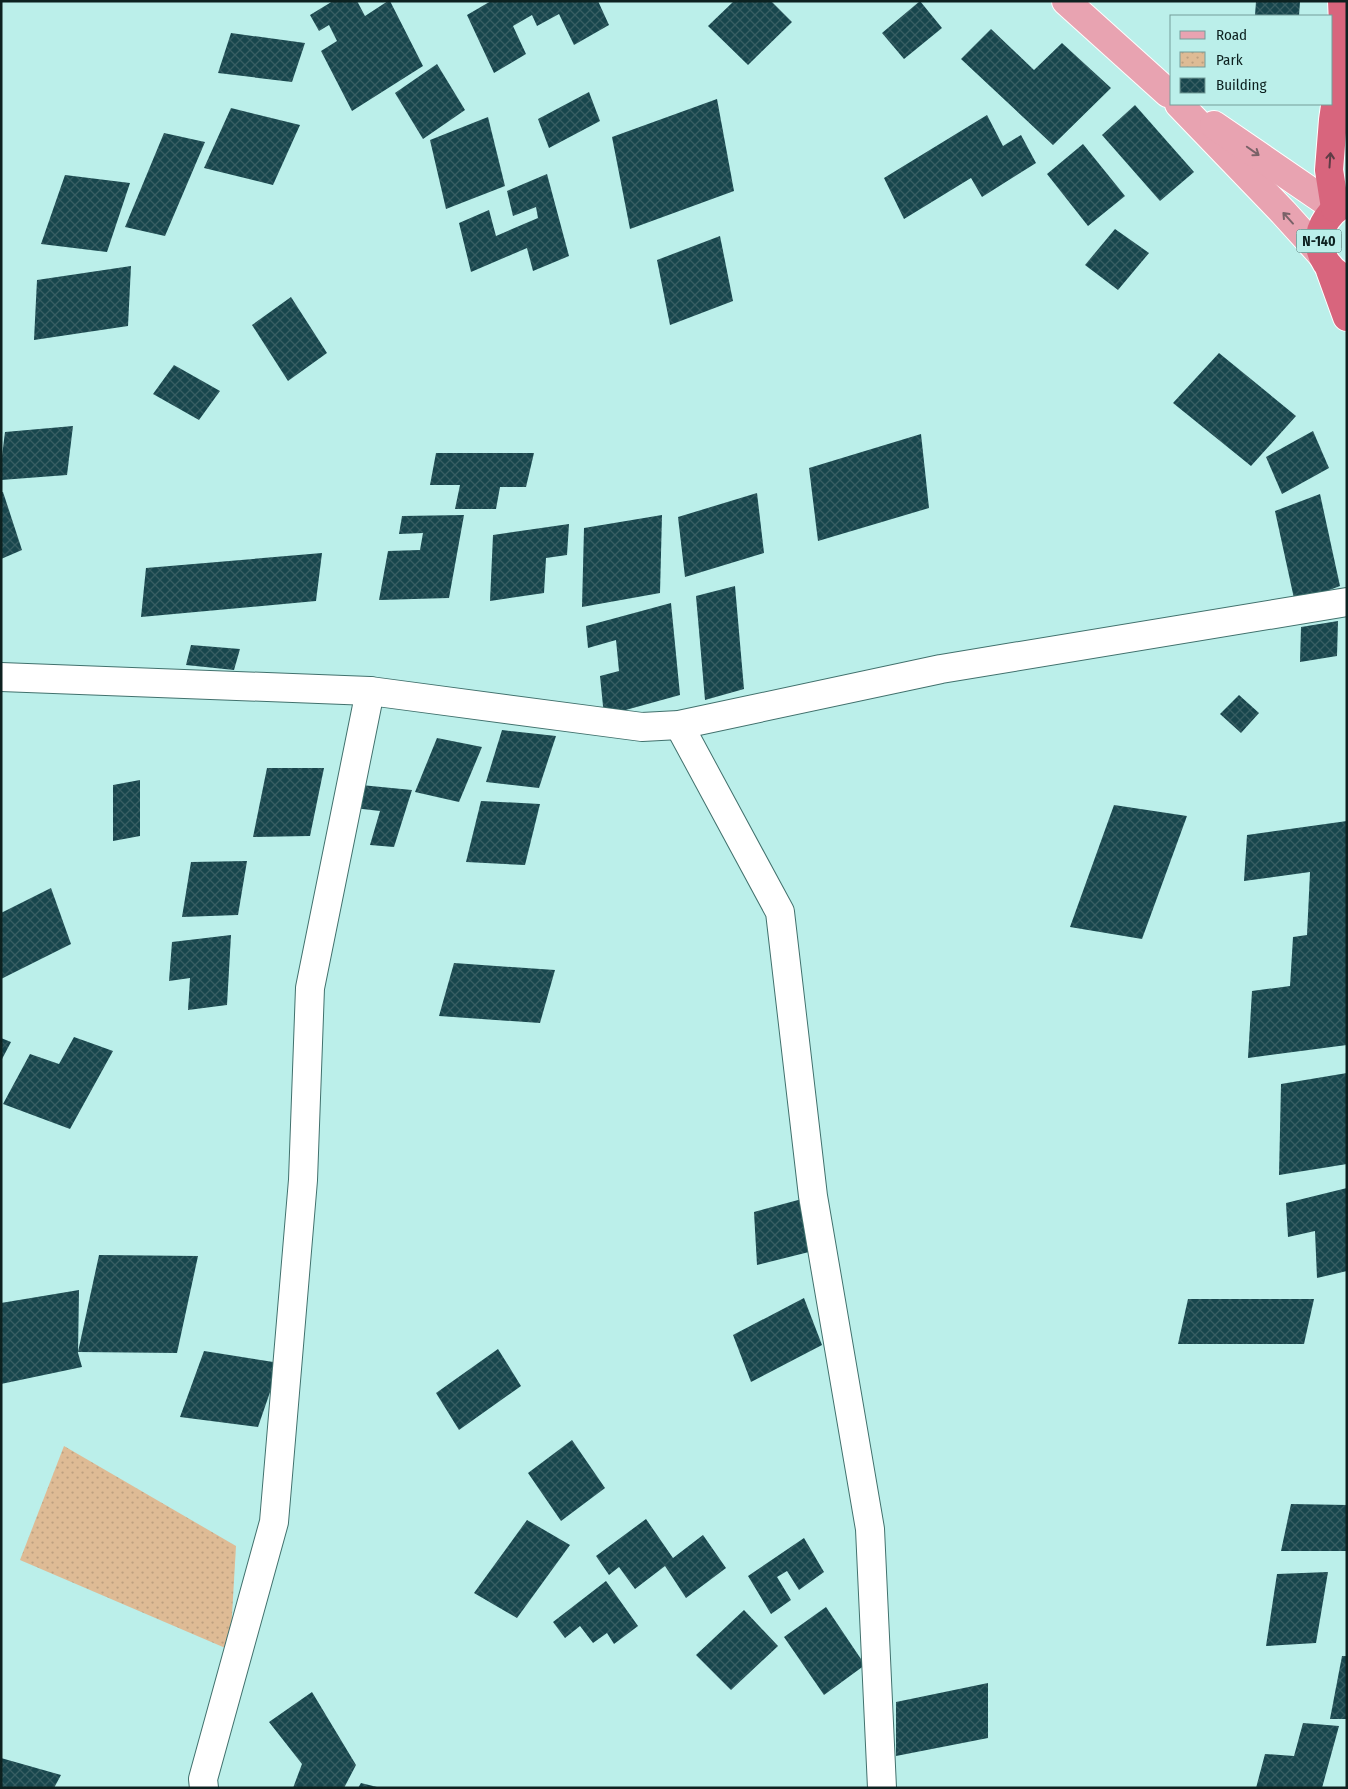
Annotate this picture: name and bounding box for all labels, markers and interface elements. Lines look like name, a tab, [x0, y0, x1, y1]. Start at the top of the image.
legend	[1170, 15, 1333, 105]
text: Road	[1216, 26, 1247, 44]
text: Park	[1216, 51, 1243, 69]
text: Building	[1216, 76, 1267, 94]
one-way arrow	[1246, 146, 1260, 156]
one-way arrow	[1325, 152, 1334, 168]
one-way arrow	[1283, 212, 1294, 225]
road number: N-140	[1296, 230, 1342, 252]

